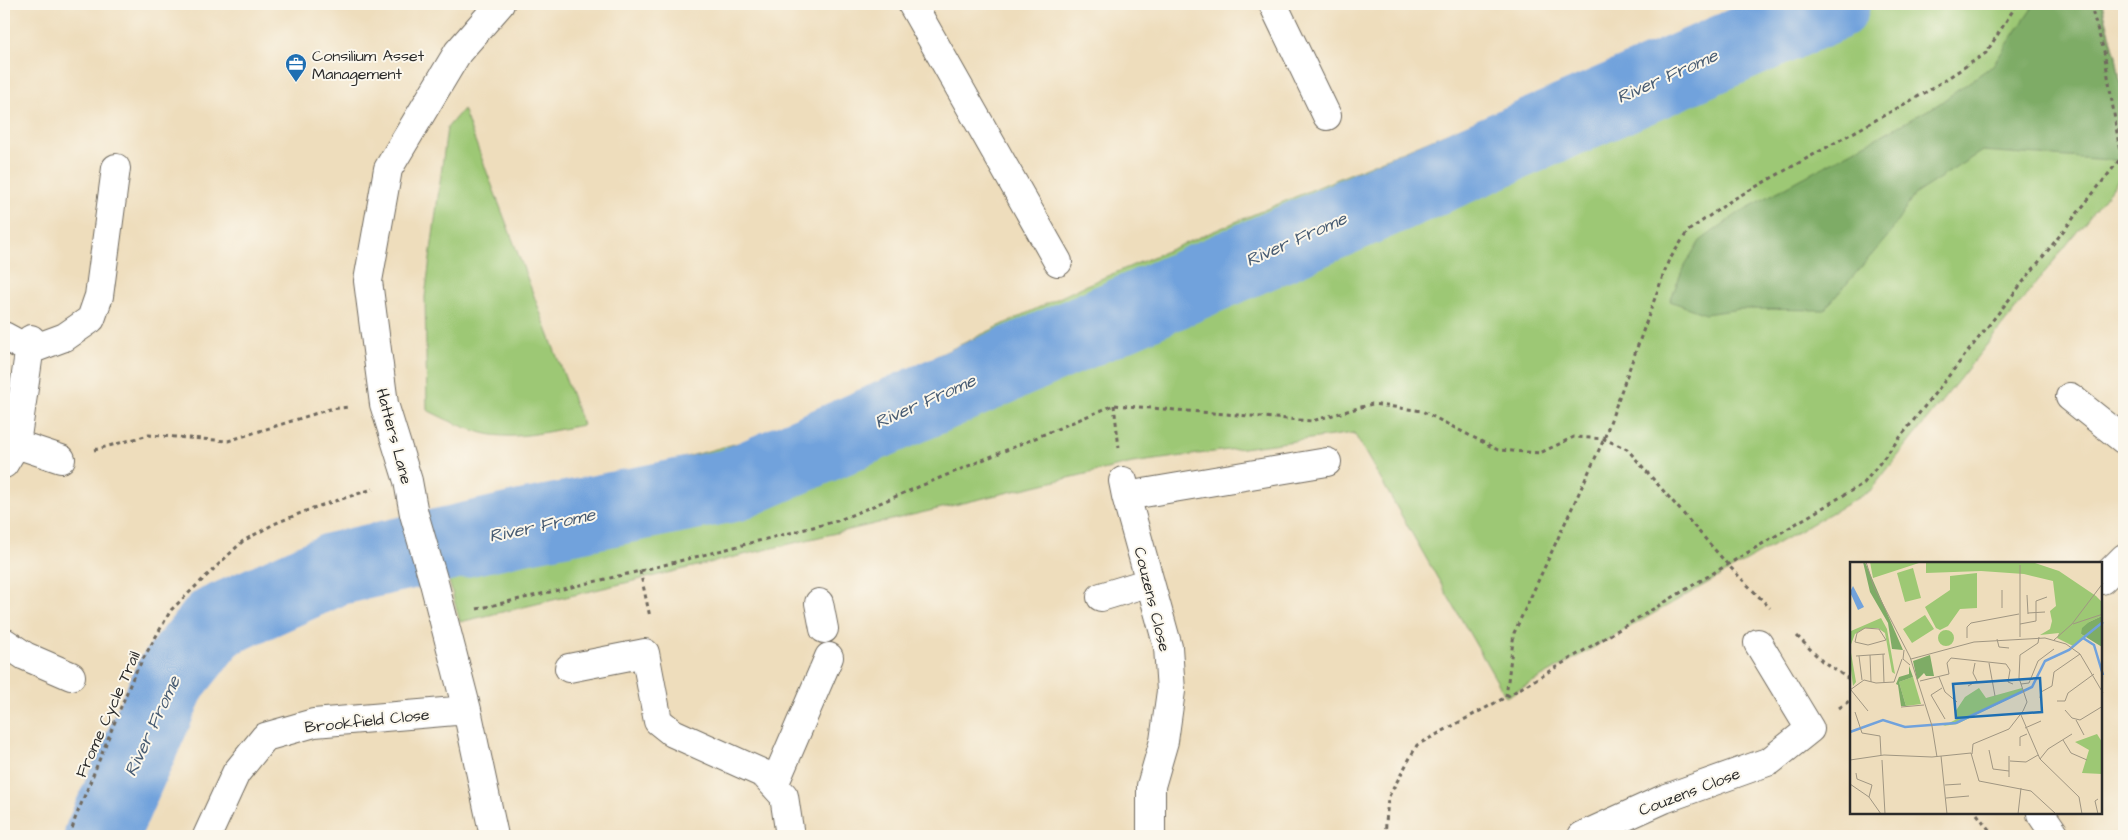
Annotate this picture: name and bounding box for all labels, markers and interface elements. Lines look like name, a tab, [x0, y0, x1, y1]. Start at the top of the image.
water label: River Frome	[1613, 43, 1723, 110]
place label: Consilium Asset Management	[312, 45, 425, 86]
office icon: Consilium Asset Management	[284, 52, 308, 83]
water label: River Frome	[1242, 206, 1352, 273]
water label: River Frome	[871, 368, 981, 435]
street label: Hatters Lane	[371, 386, 418, 487]
water label: River Frome	[487, 502, 599, 549]
street label: Couzens Close	[1128, 545, 1176, 654]
inset map	[1850, 562, 2103, 815]
street label: Frome Cycle Trail	[70, 648, 147, 781]
water label: River Frome	[118, 671, 187, 780]
street label: Brookfield Close	[304, 703, 431, 738]
street label: Couzens Close	[1635, 762, 1744, 821]

